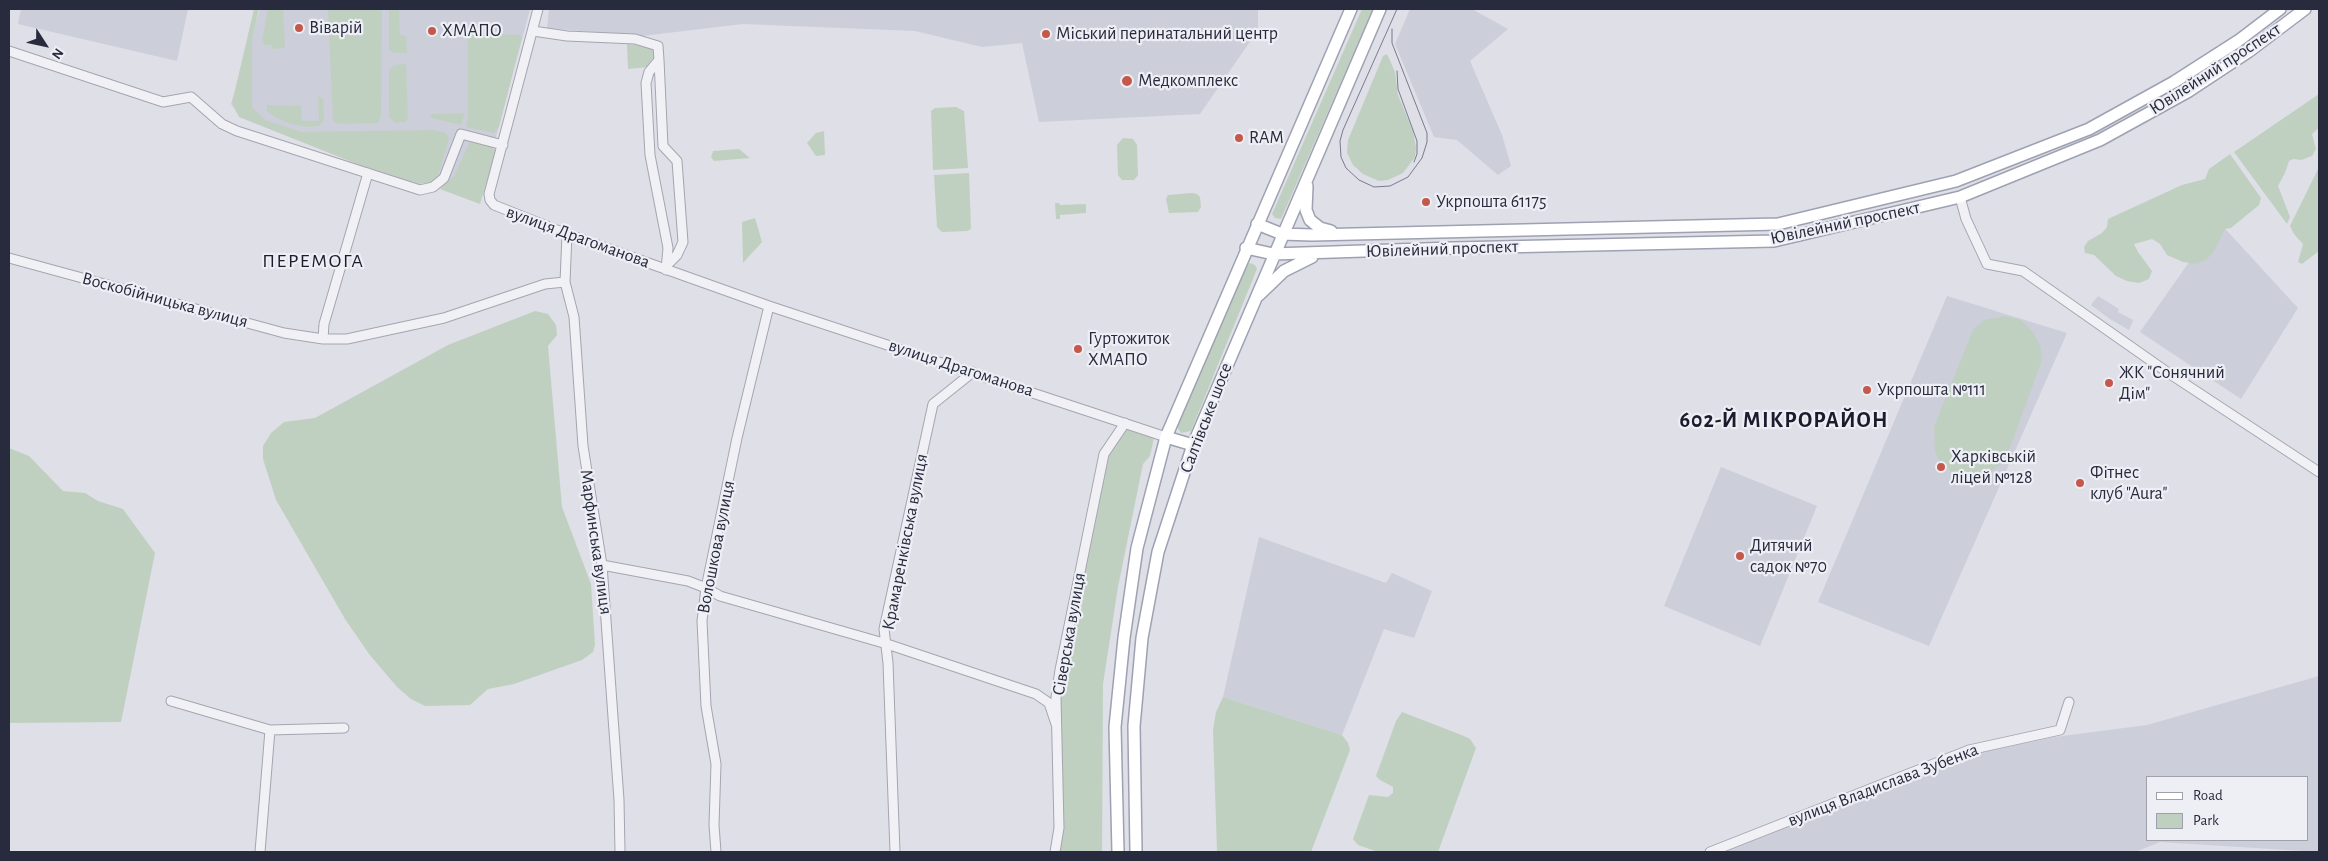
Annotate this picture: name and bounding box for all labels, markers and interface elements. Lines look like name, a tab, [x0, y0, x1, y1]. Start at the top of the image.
place label: Віварій	[309, 17, 362, 39]
street label: Ювілейний проспект	[2145, 18, 2285, 120]
north arrow	[20, 20, 70, 70]
place label: ХМАПО	[442, 20, 502, 42]
marker: Віварій	[293, 22, 305, 34]
place label: Міський перинатальний центр	[1056, 23, 1278, 45]
marker: ХМАПО	[426, 25, 438, 37]
marker: Міський перинатальний центр	[1040, 28, 1052, 40]
text: N	[49, 46, 66, 62]
place label: Медкомплекс	[1138, 70, 1238, 92]
marker: Медкомплекс	[1120, 74, 1134, 88]
place label: RAM	[1249, 127, 1284, 149]
marker: RAM	[1233, 132, 1245, 144]
place label: Укрпошта 61175	[1436, 191, 1547, 213]
marker: Укрпошта 61175	[1420, 196, 1432, 208]
street label: Ювілейний проспект	[1768, 197, 1922, 249]
street label: вулиця Драгоманова	[503, 201, 653, 273]
street label: Ювілейний проспект	[1365, 236, 1519, 262]
district label: ПЕРЕМОГА	[261, 249, 365, 273]
street label: Воскобійницька вулиця	[80, 267, 250, 333]
place label: Гуртожиток ХМАПО	[1088, 328, 1170, 370]
street label: вулиця Драгоманова	[886, 334, 1036, 402]
marker: Гуртожиток ХМАПО	[1072, 343, 1084, 355]
street label: Салтівське шосе	[1175, 360, 1237, 476]
place label: ЖК "Сонячний Дім"	[2119, 362, 2225, 404]
marker: ЖК "Сонячний Дім"	[2103, 377, 2115, 389]
place label: Укрпошта №111	[1877, 379, 1986, 401]
marker: Укрпошта №111	[1861, 384, 1873, 396]
district label: 602-Й МІКРОРАЙОН	[1677, 407, 1891, 433]
place label: Харківській ліцей №128	[1951, 446, 2036, 488]
street label: Крамаренківська вулиця	[877, 452, 933, 632]
marker: Харківській ліцей №128	[1935, 461, 1947, 473]
place label: Фітнес клуб "Aura"	[2090, 462, 2168, 504]
street label: Марфинська вулиця	[575, 468, 617, 616]
marker: Фітнес клуб "Aura"	[2074, 477, 2086, 489]
street label: Волошкова вулиця	[692, 479, 740, 615]
place label: Дитячий садок №70	[1750, 535, 1827, 578]
marker: Дитячий садок №70	[1734, 550, 1746, 562]
street label: Сіверська вулиця	[1048, 571, 1090, 697]
street label: вулиця Владислава Зубенка	[1785, 739, 1981, 831]
legend	[2146, 776, 2308, 841]
text: Road	[2193, 788, 2223, 803]
text: Park	[2193, 813, 2219, 828]

